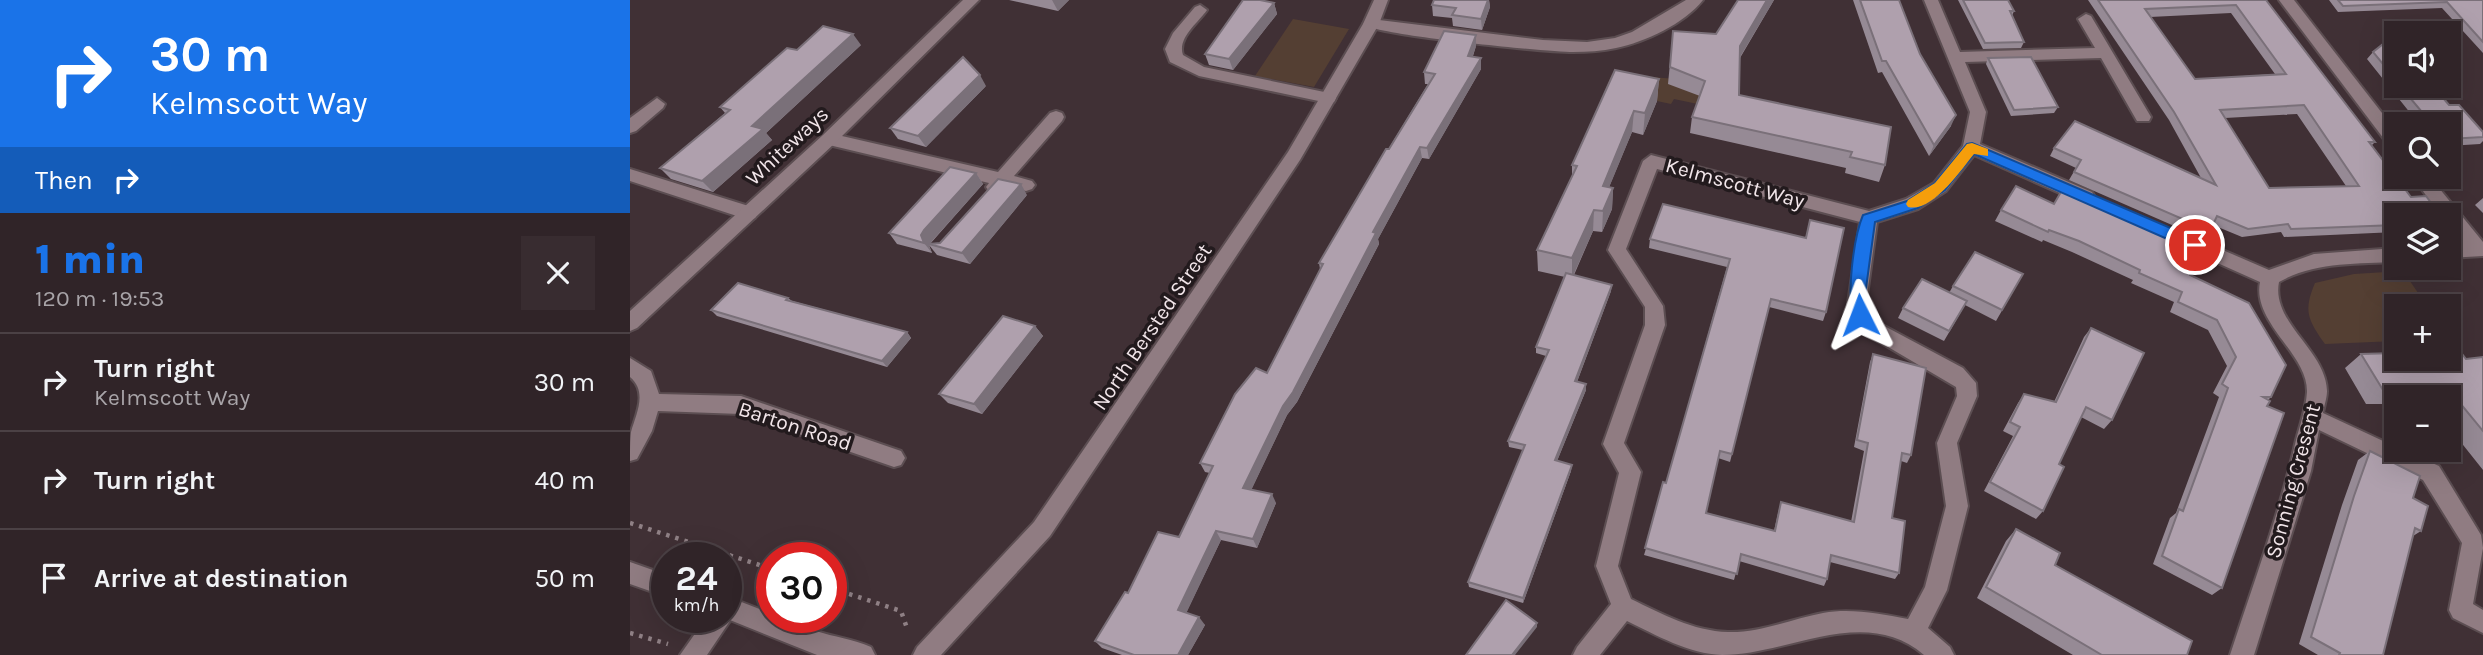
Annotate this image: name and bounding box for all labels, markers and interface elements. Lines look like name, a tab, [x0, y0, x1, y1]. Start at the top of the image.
map controls	[2384, 21, 2461, 462]
button: sound	[2384, 21, 2461, 98]
text: 30 m	[150, 26, 270, 83]
icon: right	[35, 28, 126, 119]
text: Kelmscott Way	[150, 85, 367, 122]
street label: Whiteways	[741, 102, 833, 190]
button: search	[2384, 112, 2461, 189]
street label: Kelmscott Way	[1663, 153, 1807, 213]
icon: right	[107, 161, 145, 199]
text: Then	[35, 165, 93, 196]
button: layers	[2384, 203, 2461, 280]
pin	[2165, 215, 2225, 275]
icon: arrive	[2176, 226, 2214, 264]
text: 1 min	[35, 234, 145, 284]
button: close	[521, 236, 595, 310]
street label: North Bersted Street	[1087, 239, 1217, 415]
position arrow	[1823, 278, 1897, 352]
text: 120 m · 19:53	[35, 285, 164, 312]
button: +	[2384, 294, 2461, 371]
text: Turn right	[94, 353, 215, 384]
icon: right	[35, 363, 73, 401]
text: 30 m	[534, 367, 595, 398]
text: Kelmscott Way	[94, 384, 250, 411]
button: −	[2384, 385, 2461, 462]
street label: Barton Road	[735, 396, 855, 456]
street label: Sonning Cresent	[2261, 401, 2325, 561]
icon: right	[35, 461, 73, 499]
text: Turn right	[94, 465, 215, 496]
text: 40 m	[535, 465, 595, 496]
speed limit sign: 30	[756, 542, 847, 633]
text: 24	[676, 558, 718, 599]
icon: arrive	[35, 559, 73, 597]
text: Arrive at destination	[94, 563, 348, 594]
text: 50 m	[534, 563, 595, 594]
text: km/h	[674, 594, 719, 616]

